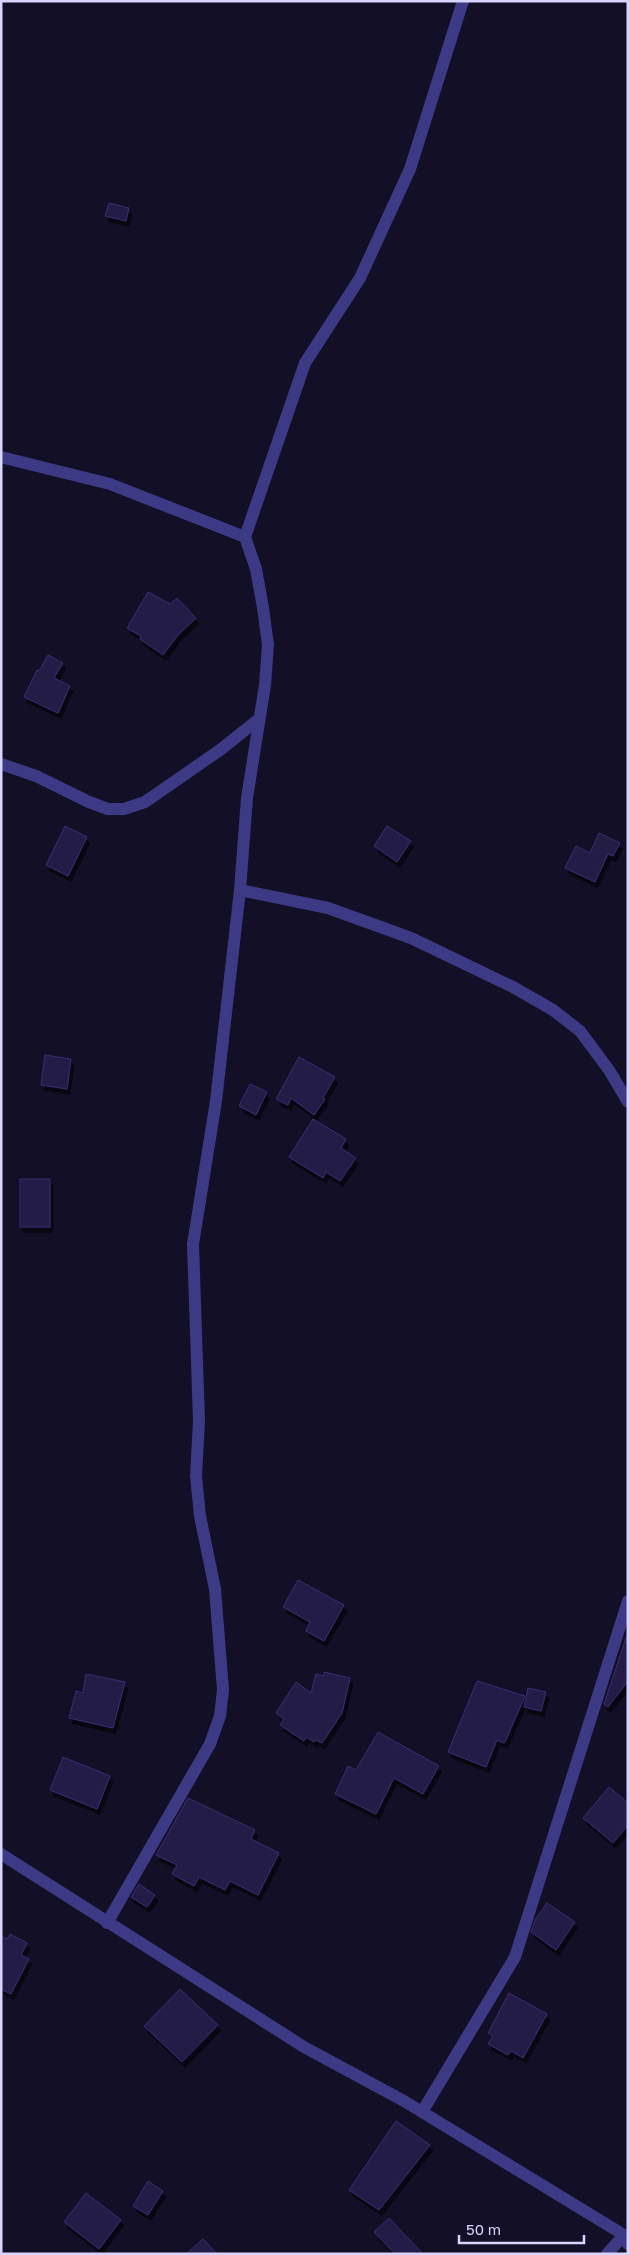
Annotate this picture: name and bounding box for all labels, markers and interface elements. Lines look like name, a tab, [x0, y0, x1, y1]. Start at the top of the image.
scale bar	[459, 2212, 584, 2244]
text: 50 m	[466, 2220, 501, 2238]

